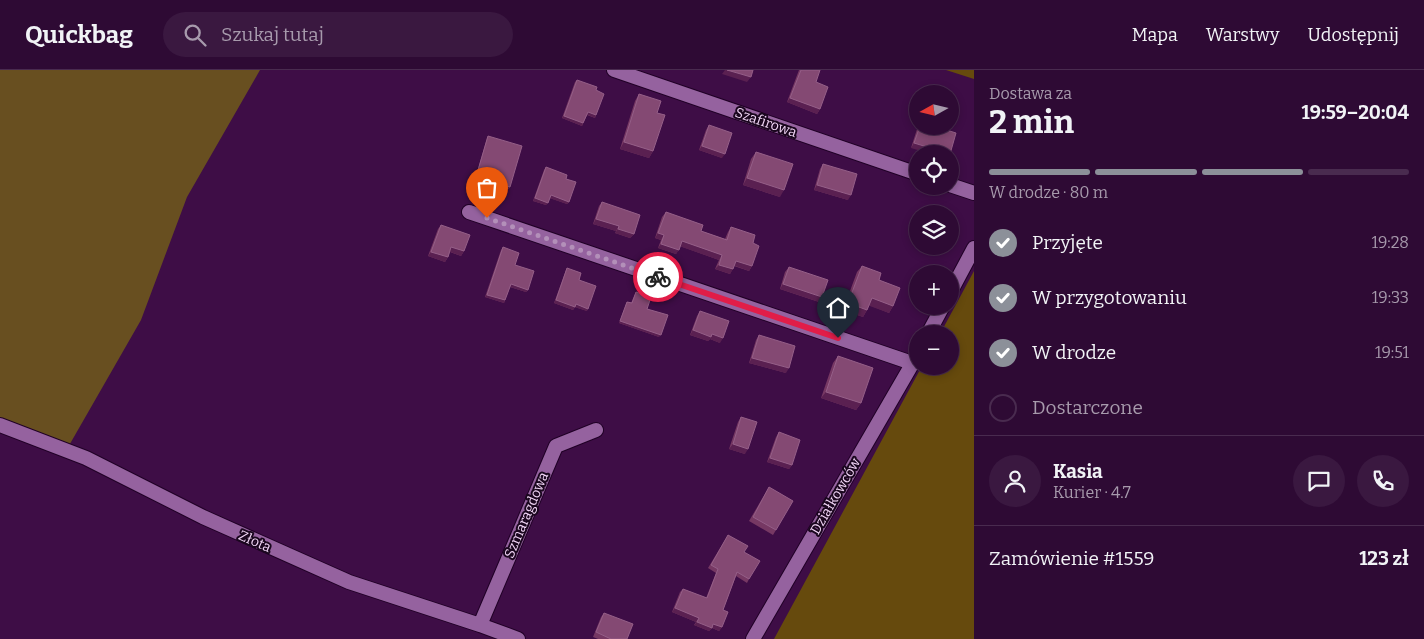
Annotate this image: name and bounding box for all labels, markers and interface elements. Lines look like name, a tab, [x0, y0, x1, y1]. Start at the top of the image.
search box	[163, 12, 513, 57]
text: Quickbag	[25, 21, 133, 49]
icon: search	[181, 21, 209, 49]
text: Szukaj tutaj	[221, 23, 324, 46]
text: Mapa	[1132, 24, 1178, 46]
text: Warstwy	[1206, 24, 1280, 46]
text: Udostępnij	[1308, 24, 1399, 46]
text: Dostawa za	[989, 84, 1072, 103]
north arrow	[909, 85, 959, 135]
map controls	[909, 85, 959, 375]
text: 19:59–20:04	[1302, 101, 1409, 124]
text: 2 min	[989, 103, 1074, 141]
street label: Szafirowa	[733, 104, 799, 141]
button: locate	[909, 145, 959, 195]
pin	[466, 167, 508, 218]
icon: bag	[473, 174, 501, 202]
text: W drodze · 80 m	[989, 183, 1108, 202]
button: layers	[909, 205, 959, 255]
icon: check	[989, 229, 1017, 257]
text: Przyjęte	[1032, 231, 1103, 254]
text: 19:28	[1371, 233, 1409, 252]
courier	[633, 252, 683, 302]
icon: bike	[644, 263, 672, 291]
button: +	[909, 265, 959, 315]
icon: check	[989, 284, 1017, 312]
text: W przygotowaniu	[1032, 286, 1187, 309]
pin	[817, 287, 859, 338]
text: 19:33	[1372, 288, 1409, 307]
icon: home	[824, 294, 852, 322]
button: −	[909, 325, 959, 375]
icon: check	[989, 339, 1017, 367]
text: W drodze	[1032, 341, 1116, 364]
text: 19:51	[1375, 343, 1409, 362]
text: Dostarczone	[1032, 396, 1143, 419]
street label: Działkowców	[807, 454, 864, 537]
button: person	[989, 455, 1041, 507]
button: chat	[1293, 455, 1345, 507]
button: phone	[1357, 455, 1409, 507]
text: Kasia	[1053, 460, 1103, 483]
street label: Szmaragdowa	[501, 469, 552, 561]
text: Kurier · 4.7	[1053, 483, 1131, 502]
street label: Złota	[236, 527, 274, 556]
text: Zamówienie #1559	[989, 547, 1154, 570]
text: 123 zł	[1359, 547, 1409, 570]

